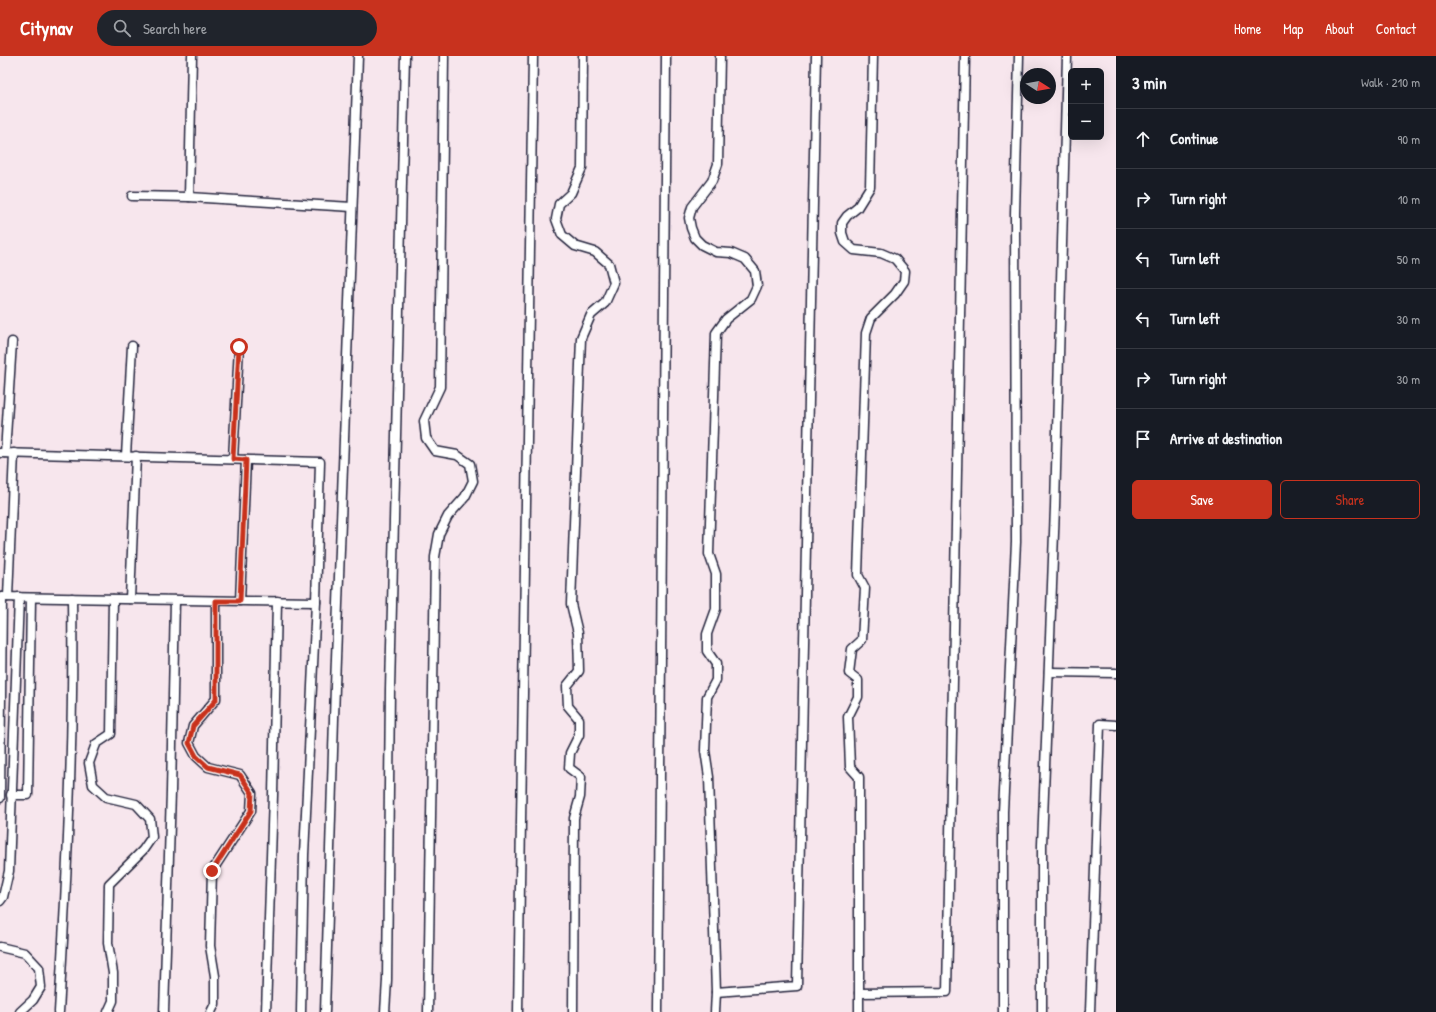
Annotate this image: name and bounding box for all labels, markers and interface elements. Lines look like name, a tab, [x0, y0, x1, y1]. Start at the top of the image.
search box	[97, 10, 377, 46]
text: Citynav	[20, 15, 73, 41]
icon: search	[111, 17, 133, 39]
text: Search here	[143, 18, 207, 39]
text: Home	[1234, 19, 1261, 38]
text: Map	[1283, 19, 1303, 38]
text: About	[1325, 19, 1354, 38]
text: Contact	[1376, 19, 1416, 38]
north arrow	[1020, 68, 1056, 104]
map controls	[1068, 68, 1104, 140]
button: +	[1068, 68, 1104, 104]
text: 3 min	[1132, 71, 1167, 94]
text: Walk · 210 m	[1361, 73, 1420, 91]
button: −	[1068, 104, 1104, 140]
icon: ahead	[1132, 128, 1154, 150]
text: Continue	[1170, 128, 1218, 149]
text: 90 m	[1398, 130, 1420, 148]
icon: right	[1132, 188, 1154, 210]
text: Turn right	[1170, 188, 1226, 209]
text: 10 m	[1398, 190, 1420, 208]
icon: left	[1132, 248, 1154, 270]
text: Turn left	[1170, 248, 1220, 269]
text: 50 m	[1397, 250, 1420, 268]
icon: left	[1132, 308, 1154, 330]
text: Turn left	[1170, 308, 1220, 329]
text: 30 m	[1397, 310, 1420, 328]
route start	[230, 338, 248, 356]
icon: right	[1132, 368, 1154, 390]
text: Turn right	[1170, 368, 1226, 389]
text: 30 m	[1397, 370, 1420, 388]
icon: arrive	[1132, 428, 1154, 450]
text: Arrive at destination	[1170, 428, 1282, 449]
button: Save	[1132, 480, 1272, 519]
button: Share	[1280, 480, 1420, 519]
route end	[203, 862, 221, 880]

